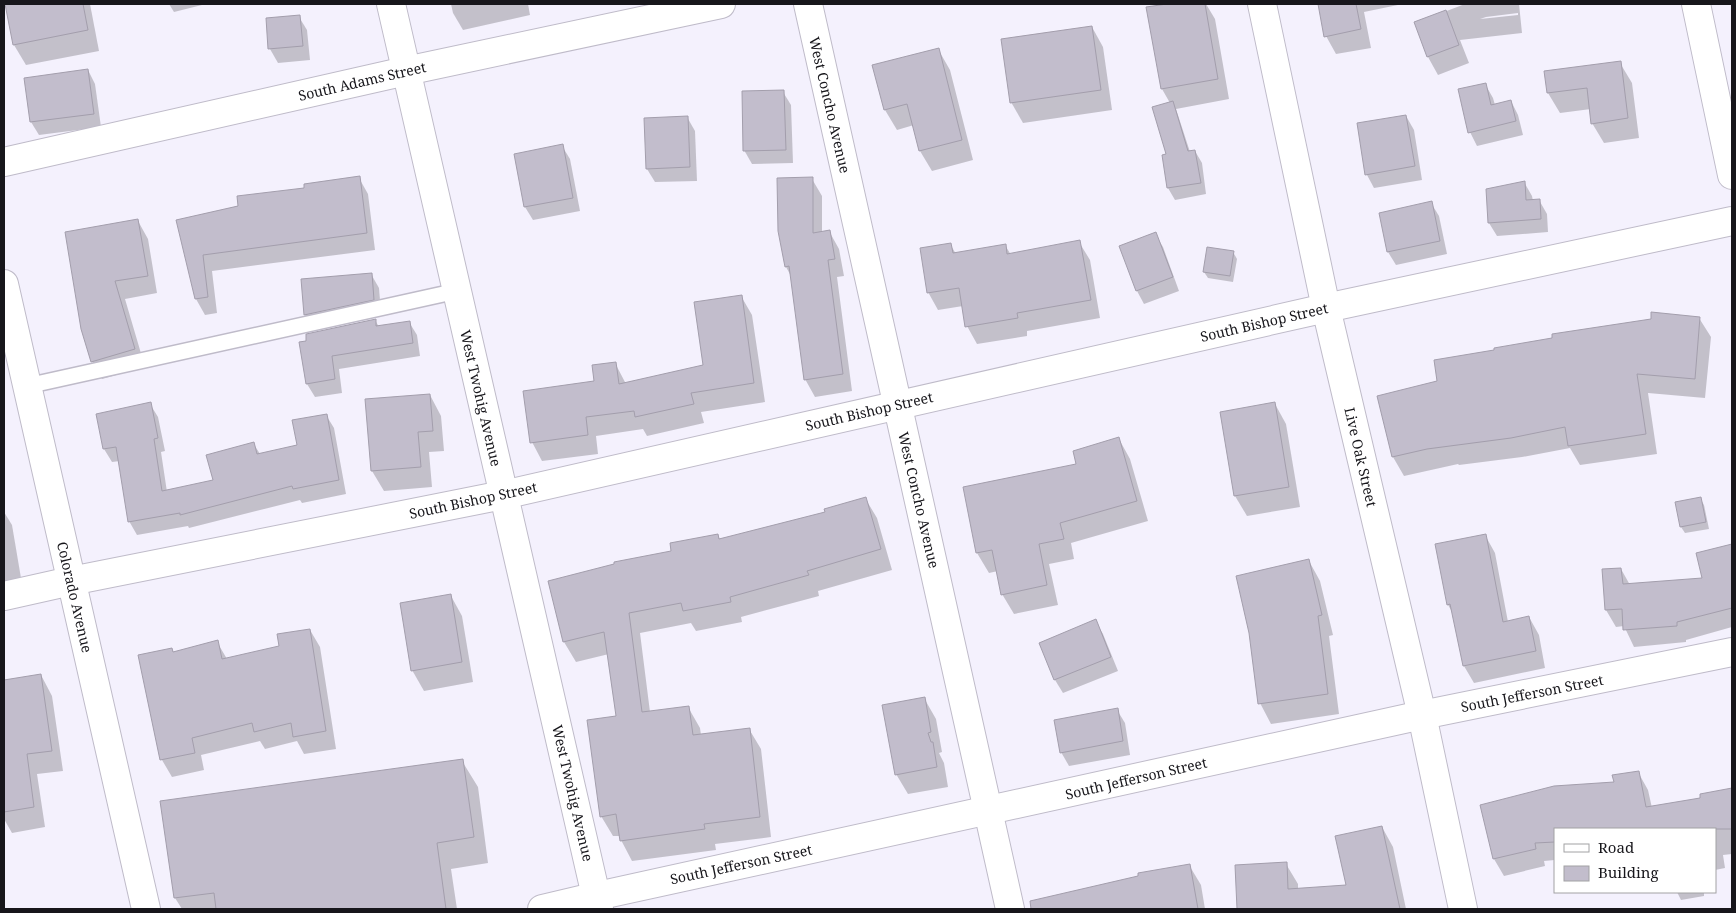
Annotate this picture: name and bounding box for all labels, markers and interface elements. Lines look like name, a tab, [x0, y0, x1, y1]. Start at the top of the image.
street label: West Concho Avenue	[805, 35, 855, 175]
street label: South Adams Street	[296, 57, 428, 105]
street label: South Bishop Street	[1198, 298, 1330, 346]
street label: West Twohig Avenue	[456, 328, 506, 468]
street label: South Bishop Street	[803, 387, 935, 435]
street label: Live Oak Street	[1340, 405, 1382, 509]
street label: West Concho Avenue	[894, 430, 944, 570]
street label: South Bishop Street	[407, 477, 539, 523]
street label: Colorado Avenue	[53, 539, 97, 655]
street label: South Jefferson Street	[1459, 670, 1605, 716]
street label: West Twohig Avenue	[548, 723, 598, 863]
street label: South Jefferson Street	[1063, 752, 1209, 804]
legend	[1554, 828, 1716, 893]
text: Road	[1598, 837, 1634, 857]
street label: South Jefferson Street	[668, 840, 814, 888]
text: Building	[1598, 862, 1659, 882]

